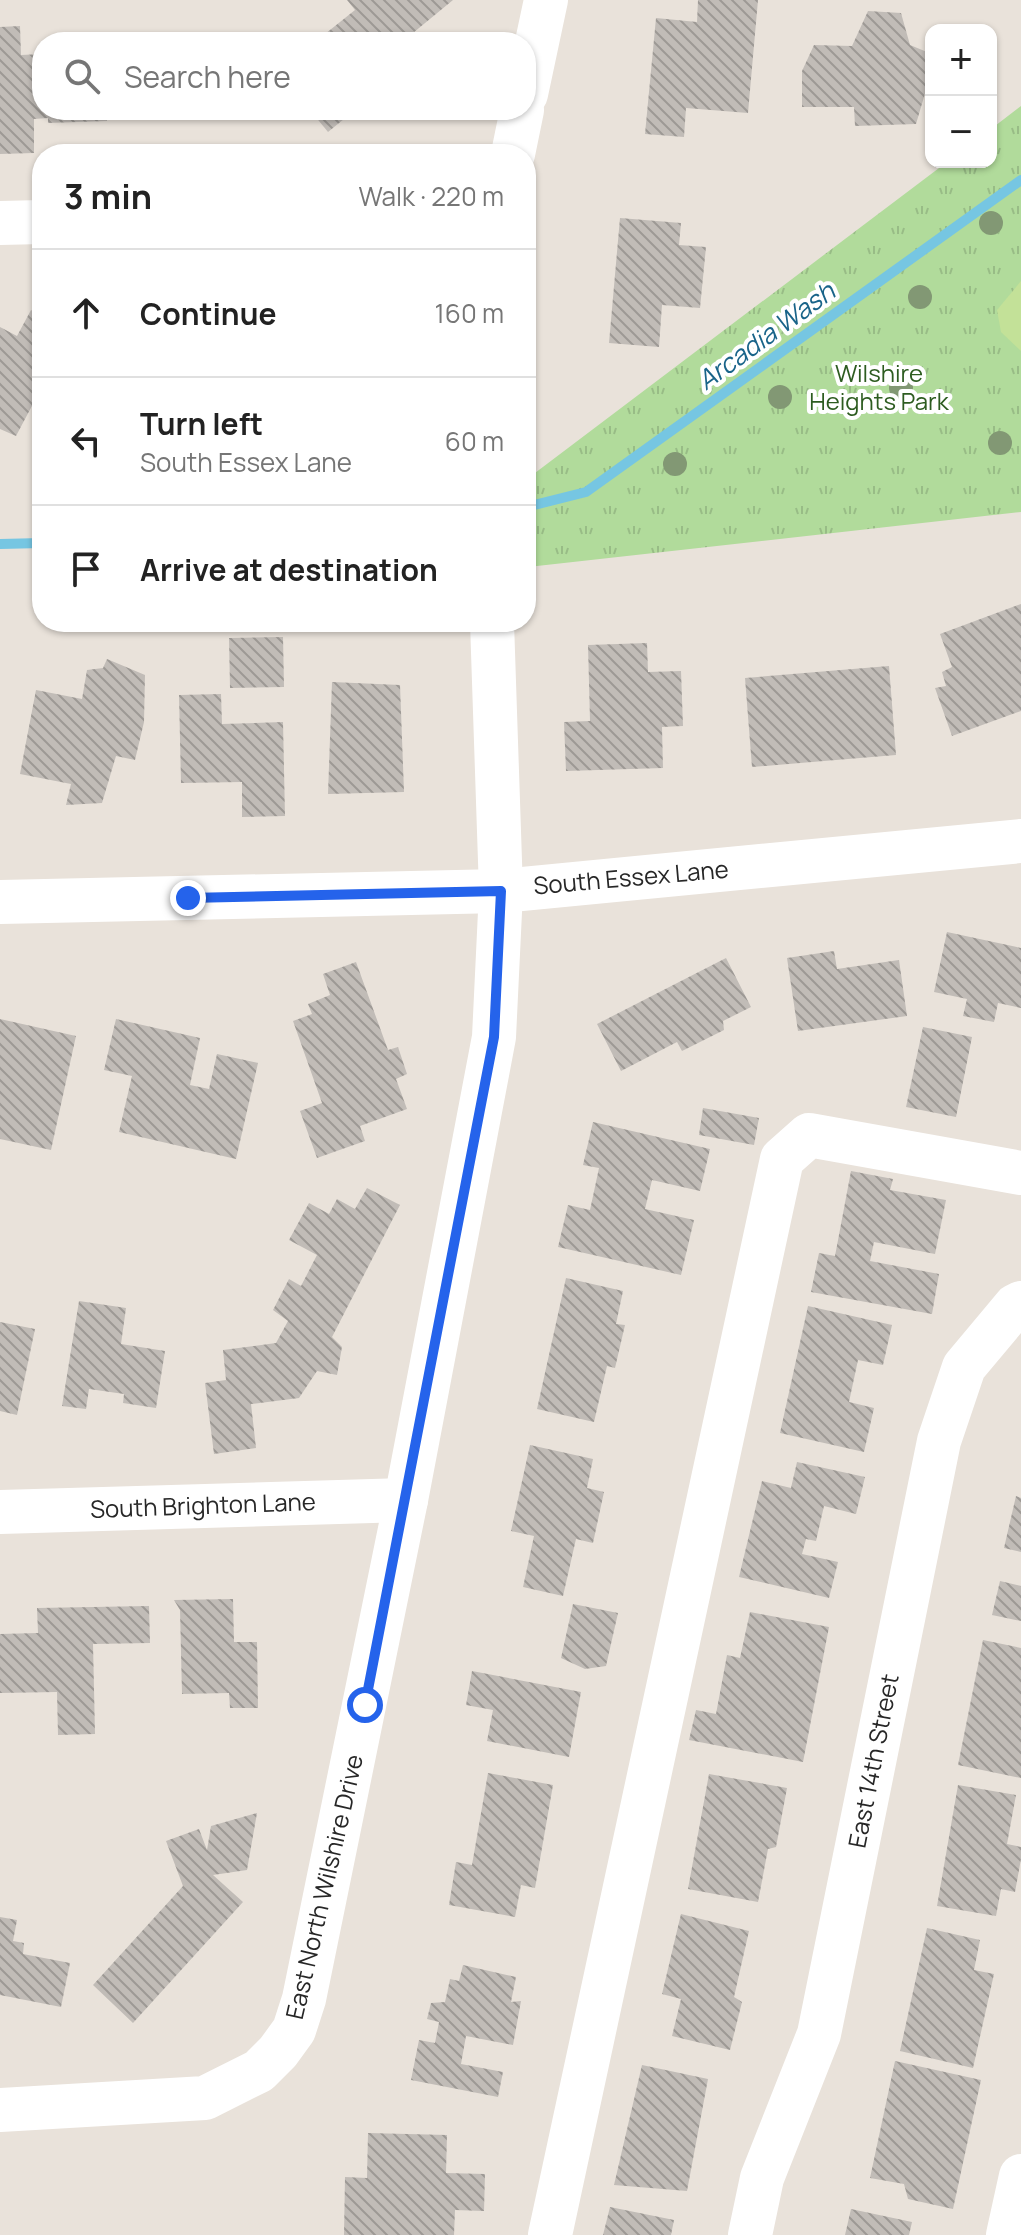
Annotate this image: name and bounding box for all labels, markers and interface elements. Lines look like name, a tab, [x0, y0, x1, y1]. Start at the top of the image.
map controls	[925, 24, 997, 168]
button: +	[925, 24, 997, 96]
search box	[32, 32, 536, 120]
icon: search	[60, 54, 104, 98]
text: Search here	[124, 56, 291, 97]
button: −	[925, 96, 997, 168]
text: 3 min	[64, 173, 152, 219]
text: Walk · 220 m	[358, 178, 504, 214]
water label: Arcadia Wash	[689, 272, 843, 397]
icon: ahead	[64, 291, 108, 335]
text: Continue	[140, 293, 276, 334]
text: 160 m	[435, 295, 504, 331]
park label: Wilshire Heights Park	[809, 356, 950, 417]
text: Turn left	[140, 403, 263, 444]
icon: left	[64, 419, 108, 463]
text: 60 m	[445, 423, 504, 459]
text: South Essex Lane	[140, 444, 352, 480]
icon: arrive	[64, 547, 108, 591]
text: Arrive at destination	[140, 549, 438, 590]
street label: South Essex Lane	[532, 852, 730, 901]
route end	[170, 880, 206, 916]
street label: South Brighton Lane	[90, 1484, 316, 1525]
street label: East 14th Street	[839, 1671, 906, 1851]
route start	[347, 1687, 383, 1723]
street label: East North Wilshire Drive	[277, 1751, 370, 2022]

